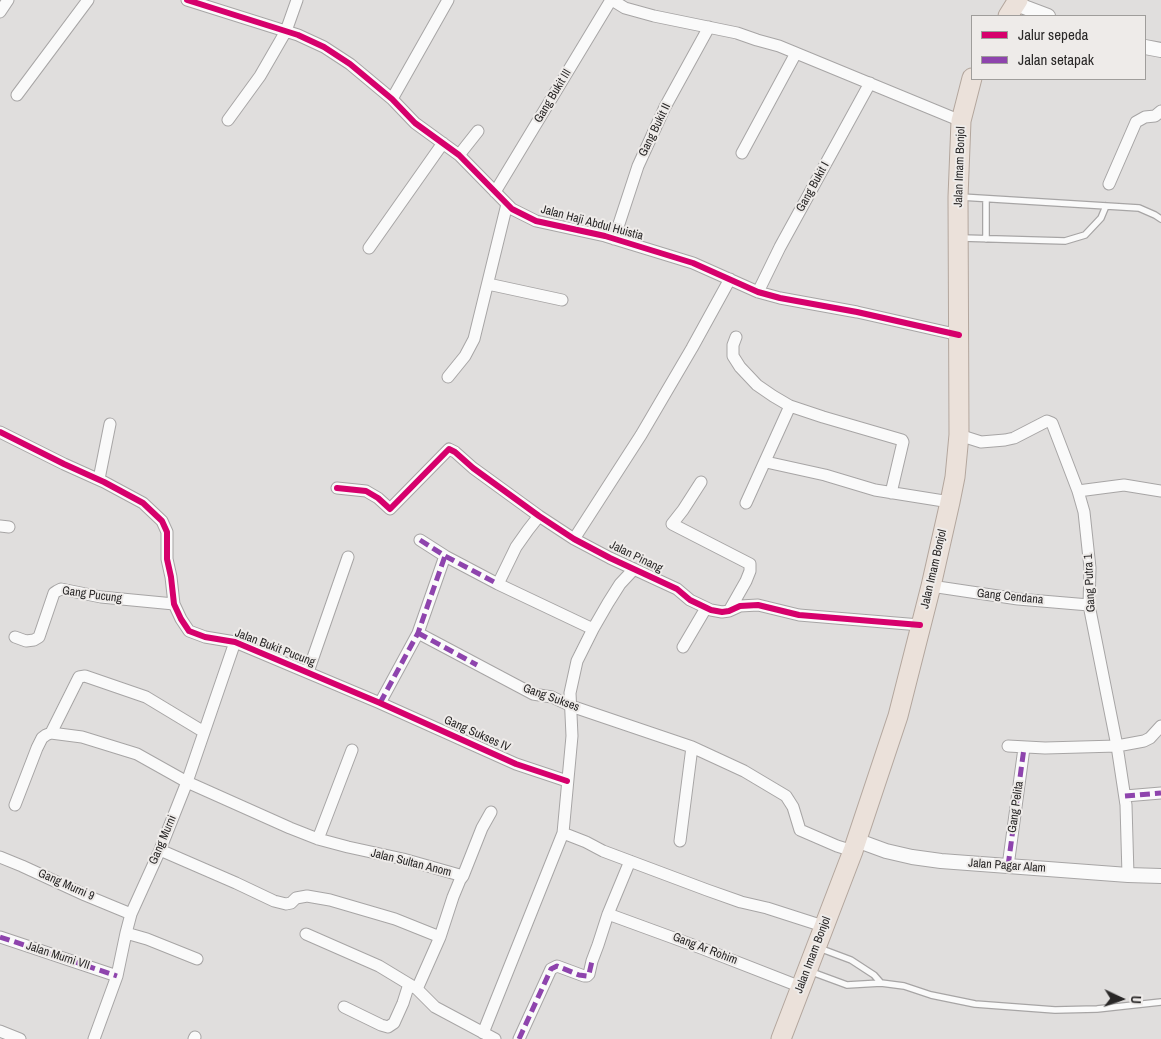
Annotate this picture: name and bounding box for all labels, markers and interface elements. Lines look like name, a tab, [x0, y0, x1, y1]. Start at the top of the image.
legend	[971, 15, 1146, 80]
text: Jalur sepeda	[1018, 24, 1088, 45]
text: Jalan setapak	[1018, 49, 1094, 70]
street label: Gang Bukit III	[531, 66, 575, 126]
street label: Gang Bukit II	[636, 101, 674, 159]
street label: Jalan Imam Bonjol	[951, 126, 969, 208]
street label: Gang Bukit I	[793, 160, 833, 214]
street label: Jalan Haji Abdul Huistia	[539, 202, 645, 244]
street label: Jalan Imam Bonjol	[918, 528, 950, 610]
street label: Jalan Pinang	[607, 538, 665, 576]
street label: Gang Putra 1	[1081, 553, 1099, 613]
street label: Gang Pucung	[61, 584, 123, 606]
street label: Gang Cendana	[976, 586, 1044, 608]
street label: Jalan Bukit Pucung	[233, 626, 317, 670]
street label: Gang Sukses	[521, 681, 581, 715]
street label: Gang Sukses IV	[442, 713, 512, 755]
street label: Gang Pelita	[1005, 780, 1027, 834]
street label: Gang Murni	[146, 813, 180, 867]
street label: Jalan Sultan Anom	[369, 846, 453, 880]
street label: Jalan Pagar Alam	[968, 856, 1046, 876]
street label: Gang Murni 9	[36, 866, 96, 904]
street label: Jalan Imam Bonjol	[792, 915, 834, 995]
street label: Gang Ar Rohim	[671, 930, 739, 968]
street label: Jalan Murni VII	[24, 939, 92, 973]
north arrow	[1096, 974, 1146, 1024]
text: U	[1127, 995, 1145, 1004]

